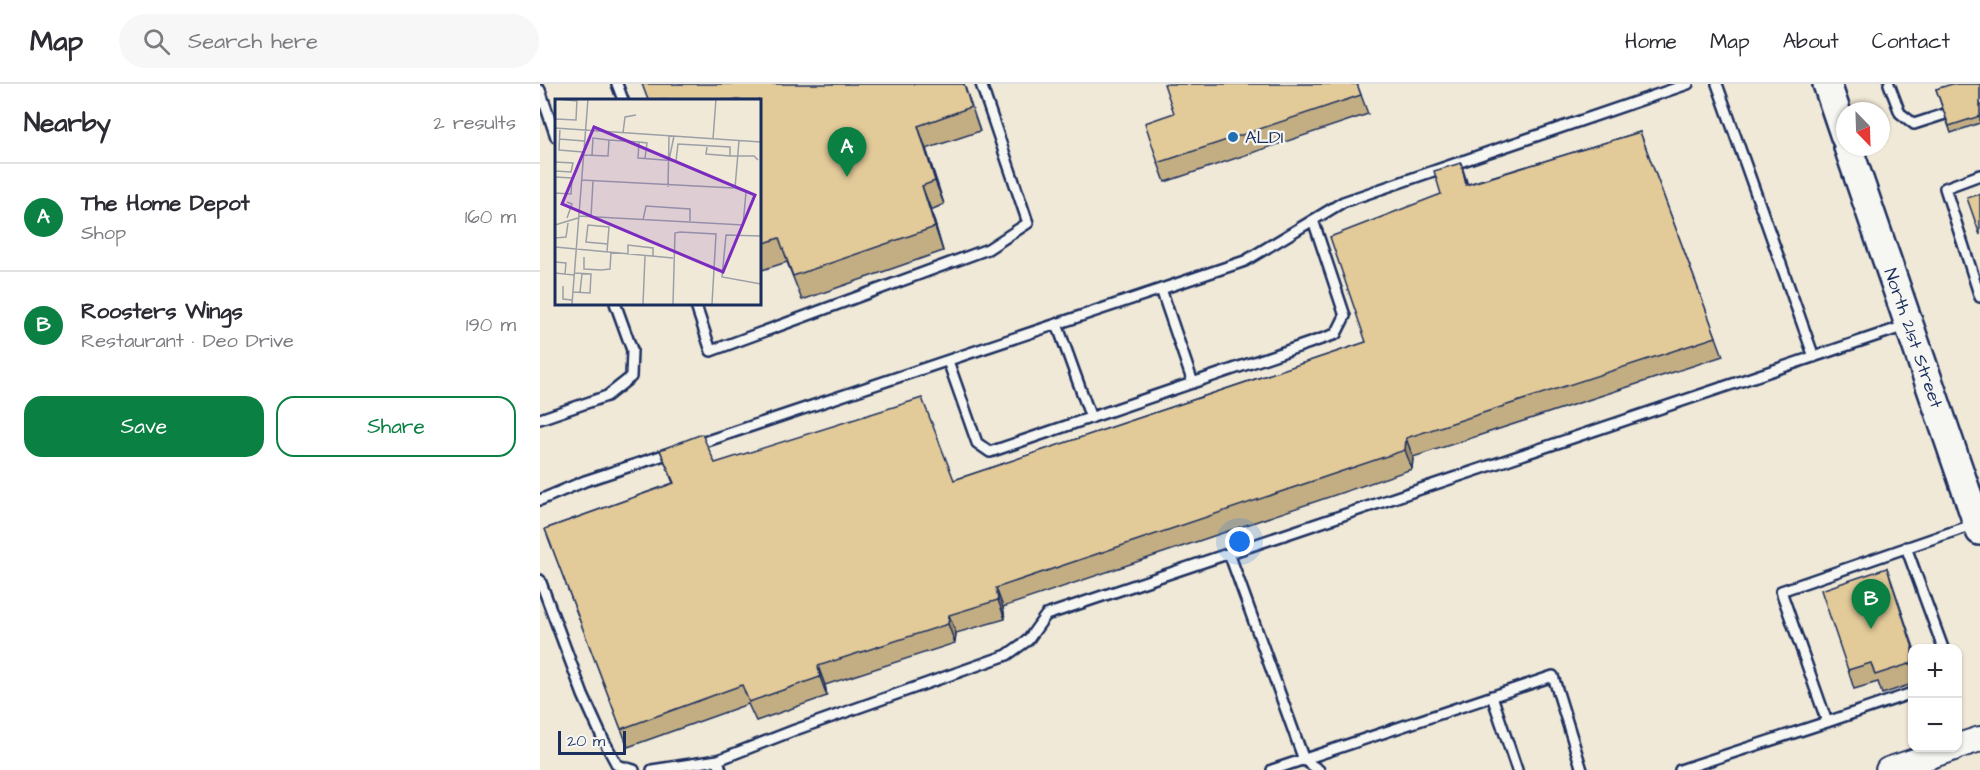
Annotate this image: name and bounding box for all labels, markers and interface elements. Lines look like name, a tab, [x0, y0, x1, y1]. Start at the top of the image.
search box	[119, 14, 539, 68]
text: Map	[30, 22, 83, 61]
icon: search	[140, 25, 173, 58]
text: Search here	[188, 26, 318, 57]
text: Home	[1625, 27, 1677, 56]
text: Map	[1710, 27, 1750, 56]
text: About	[1783, 27, 1839, 56]
text: Contact	[1872, 27, 1950, 56]
inset map	[555, 99, 760, 304]
north arrow	[1836, 102, 1890, 156]
text: Nearby	[24, 105, 111, 141]
text: 2 results	[433, 109, 516, 137]
place label: ALDI	[1245, 125, 1283, 150]
pin: A	[828, 128, 866, 177]
marker: ALDI	[1226, 130, 1240, 144]
text: The Home Depot	[81, 188, 250, 219]
text: A	[37, 203, 50, 231]
text: 160 m	[465, 203, 516, 231]
text: Shop	[81, 219, 126, 247]
street label: North 21st Street	[1878, 265, 1949, 412]
text: Roosters Wings	[81, 296, 243, 327]
text: B	[36, 311, 51, 339]
text: 190 m	[466, 311, 516, 339]
text: Restaurant · Deo Drive	[81, 327, 294, 355]
button: Save	[24, 396, 264, 457]
button: Share	[276, 396, 516, 457]
your location	[1225, 527, 1254, 556]
pin: B	[1852, 580, 1890, 629]
map controls	[1908, 644, 1962, 752]
button: +	[1908, 644, 1962, 698]
button: −	[1908, 698, 1962, 752]
scale bar	[558, 728, 626, 756]
text: 20 m	[567, 730, 605, 752]

